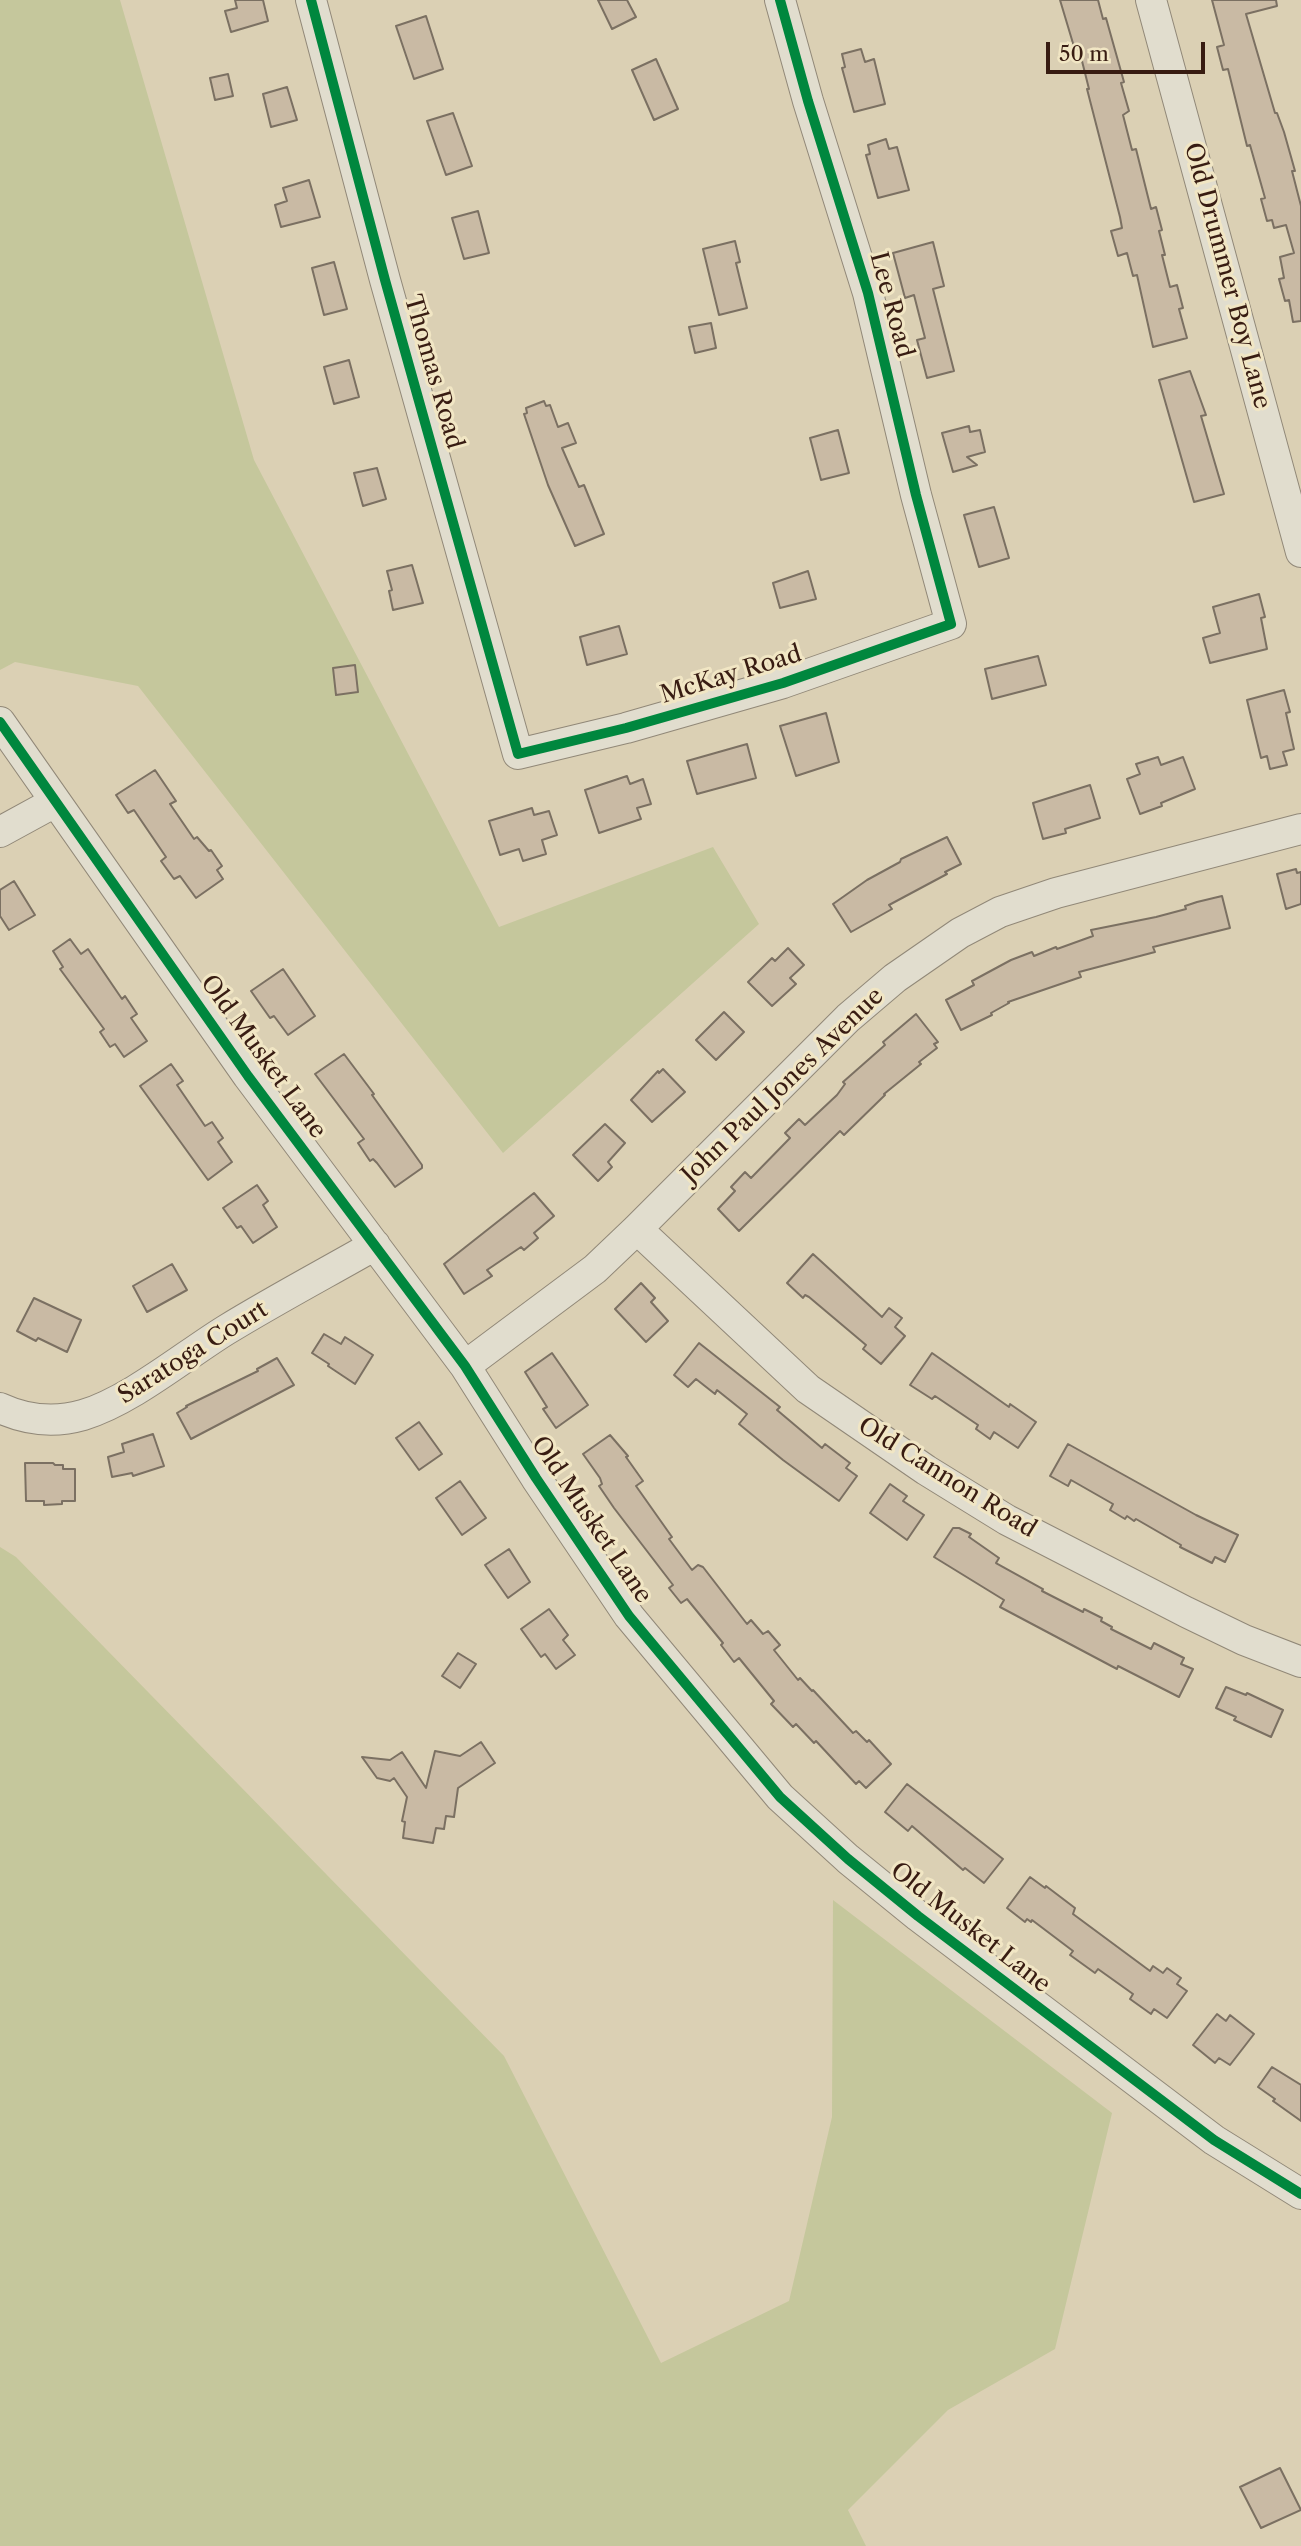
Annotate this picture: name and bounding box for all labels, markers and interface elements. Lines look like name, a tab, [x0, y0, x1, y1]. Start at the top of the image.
scale bar	[1049, 28, 1208, 72]
text: 50 m	[1059, 41, 1109, 66]
street label: Old Drummer Boy Lane	[1178, 140, 1276, 412]
street label: Lee Road	[863, 249, 919, 361]
street label: Thomas Road	[397, 292, 469, 452]
street label: McKay Road	[657, 640, 805, 710]
street label: Old Musket Lane	[194, 970, 332, 1144]
street label: John Paul Jones Avenue	[676, 982, 890, 1190]
street label: Saratoga Court	[113, 1295, 273, 1411]
street label: Old Cannon Road	[853, 1412, 1041, 1544]
street label: Old Musket Lane	[525, 1431, 657, 1609]
street label: Old Musket Lane	[884, 1857, 1056, 1999]

